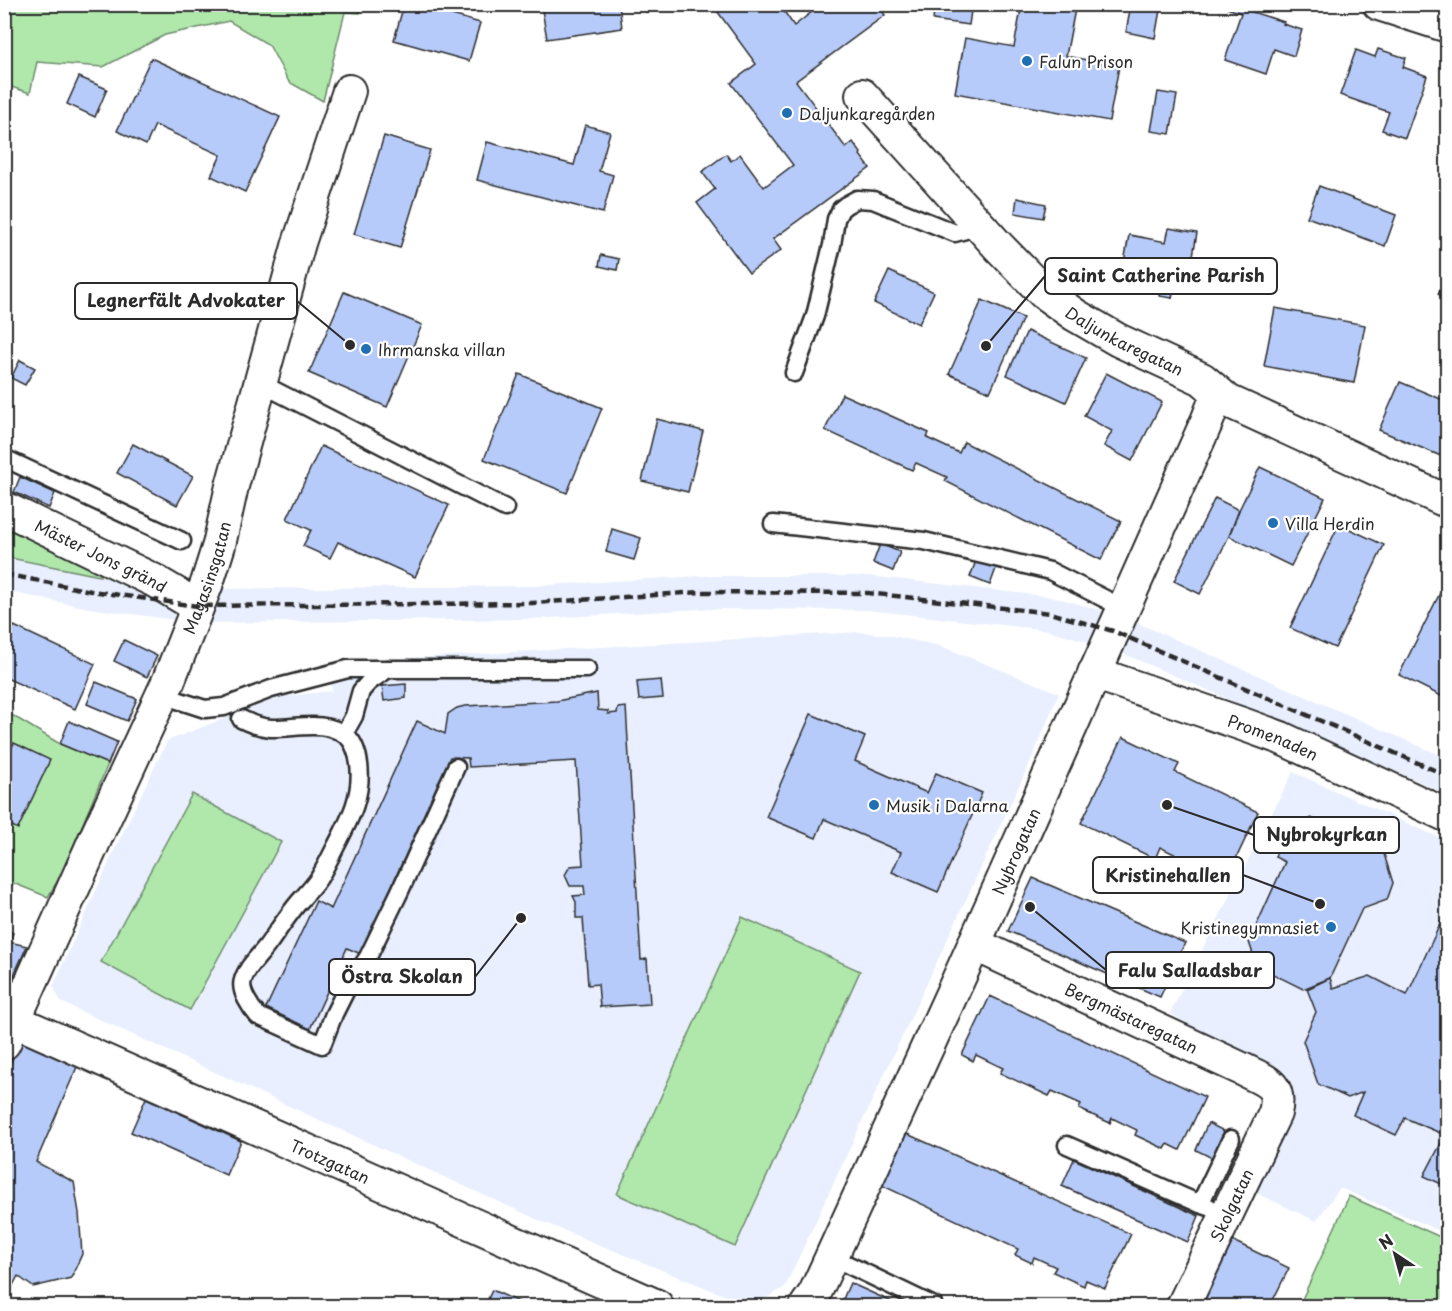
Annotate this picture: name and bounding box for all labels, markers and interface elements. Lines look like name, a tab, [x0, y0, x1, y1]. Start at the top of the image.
place label: Falun Prison	[1039, 49, 1133, 73]
marker: Falun Prison	[1020, 54, 1034, 68]
place label: Daljunkaregården	[799, 101, 935, 125]
marker: Daljunkaregården	[780, 106, 794, 120]
callout: Saint Catherine Parish	[1045, 258, 1277, 294]
text: Saint Catherine Parish	[1057, 261, 1265, 288]
callout: Legnerfält Advokater	[75, 283, 297, 319]
text: Legnerfält Advokater	[87, 286, 286, 313]
street label: Daljunkaregatan	[1061, 300, 1188, 381]
place label: Ihrmanska villan	[378, 337, 506, 361]
marker: Ihrmanska villan	[359, 342, 373, 356]
place label: Villa Herdin	[1285, 511, 1375, 535]
street label: Mäster Jons gränd	[31, 513, 172, 598]
marker: Villa Herdin	[1266, 516, 1280, 530]
street label: Magasinsgatan	[176, 519, 236, 637]
street label: Promenaden	[1224, 708, 1322, 766]
place label: Musik i Dalarna	[886, 793, 1008, 817]
marker: Musik i Dalarna	[867, 798, 881, 812]
street label: Nybrogatan	[986, 804, 1045, 899]
callout: Nybrokyrkan	[1254, 817, 1399, 853]
text: Nybrokyrkan	[1267, 820, 1387, 847]
callout: Kristinehallen	[1093, 857, 1243, 893]
text: Kristinehallen	[1105, 861, 1231, 888]
place label: Kristinegymnasiet	[1180, 915, 1319, 939]
marker: Kristinegymnasiet	[1324, 920, 1338, 934]
callout: Falu Salladsbar	[1106, 952, 1274, 988]
text: Falu Salladsbar	[1118, 956, 1263, 983]
callout: Östra Skolan	[329, 959, 475, 995]
text: Östra Skolan	[341, 962, 463, 989]
street label: Bergmästaregatan	[1061, 976, 1202, 1059]
street label: Trotzgatan	[287, 1133, 374, 1189]
street label: Skolgatan	[1204, 1164, 1258, 1246]
north arrow	[1365, 1224, 1425, 1284]
text: N	[1373, 1228, 1398, 1254]

